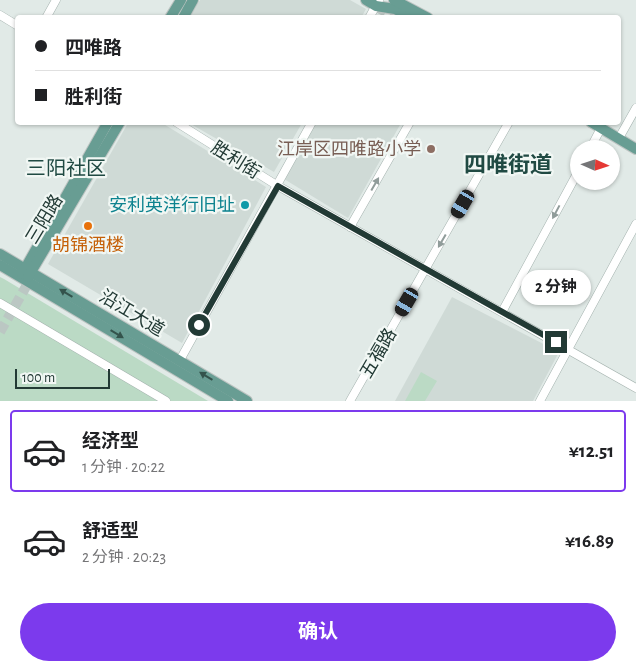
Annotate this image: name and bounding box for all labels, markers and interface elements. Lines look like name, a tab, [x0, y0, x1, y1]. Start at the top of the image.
text: 四唯路	[65, 39, 122, 58]
text: 胜利街	[65, 88, 122, 107]
street label: 胜利街	[208, 137, 264, 183]
place label: 江岸区四唯路小学	[277, 139, 421, 159]
north arrow	[570, 140, 620, 190]
map controls	[570, 140, 620, 190]
marker: 江岸区四唯路小学	[425, 143, 437, 155]
district label: 四唯街道	[464, 153, 552, 176]
district label: 三阳社区	[26, 158, 106, 179]
one-way arrow	[370, 178, 379, 191]
car	[449, 187, 476, 221]
street label: 三阳路	[22, 191, 66, 247]
place label: 安利英洋行旧址	[109, 195, 235, 215]
marker: 安利英洋行旧址	[239, 199, 251, 211]
one-way arrow	[551, 206, 560, 219]
marker: 胡锦酒楼	[82, 220, 94, 232]
one-way arrow	[438, 234, 447, 248]
place label: 胡锦酒楼	[52, 235, 124, 255]
callout: 2 分钟	[521, 270, 591, 304]
text: 2 分钟	[535, 279, 577, 295]
car	[393, 285, 420, 319]
street label: 沿江大道	[96, 286, 168, 340]
one-way arrow	[59, 288, 72, 297]
route start	[188, 314, 210, 336]
street label: 五福路	[356, 325, 400, 381]
one-way arrow	[111, 330, 124, 339]
route end	[545, 331, 567, 353]
scale bar	[15, 366, 110, 389]
text: 100 m	[22, 371, 55, 385]
one-way arrow	[199, 371, 212, 380]
icon: car	[22, 429, 67, 474]
text: 经济型	[82, 432, 139, 451]
text: ¥12.51	[569, 442, 614, 461]
text: 1 分钟 · 20:22	[82, 459, 165, 475]
icon: car	[22, 519, 67, 564]
text: 舒适型	[82, 522, 139, 541]
text: ¥16.89	[565, 532, 614, 551]
text: 2 分钟 · 20:23	[82, 549, 166, 565]
button: 确认	[20, 603, 616, 661]

